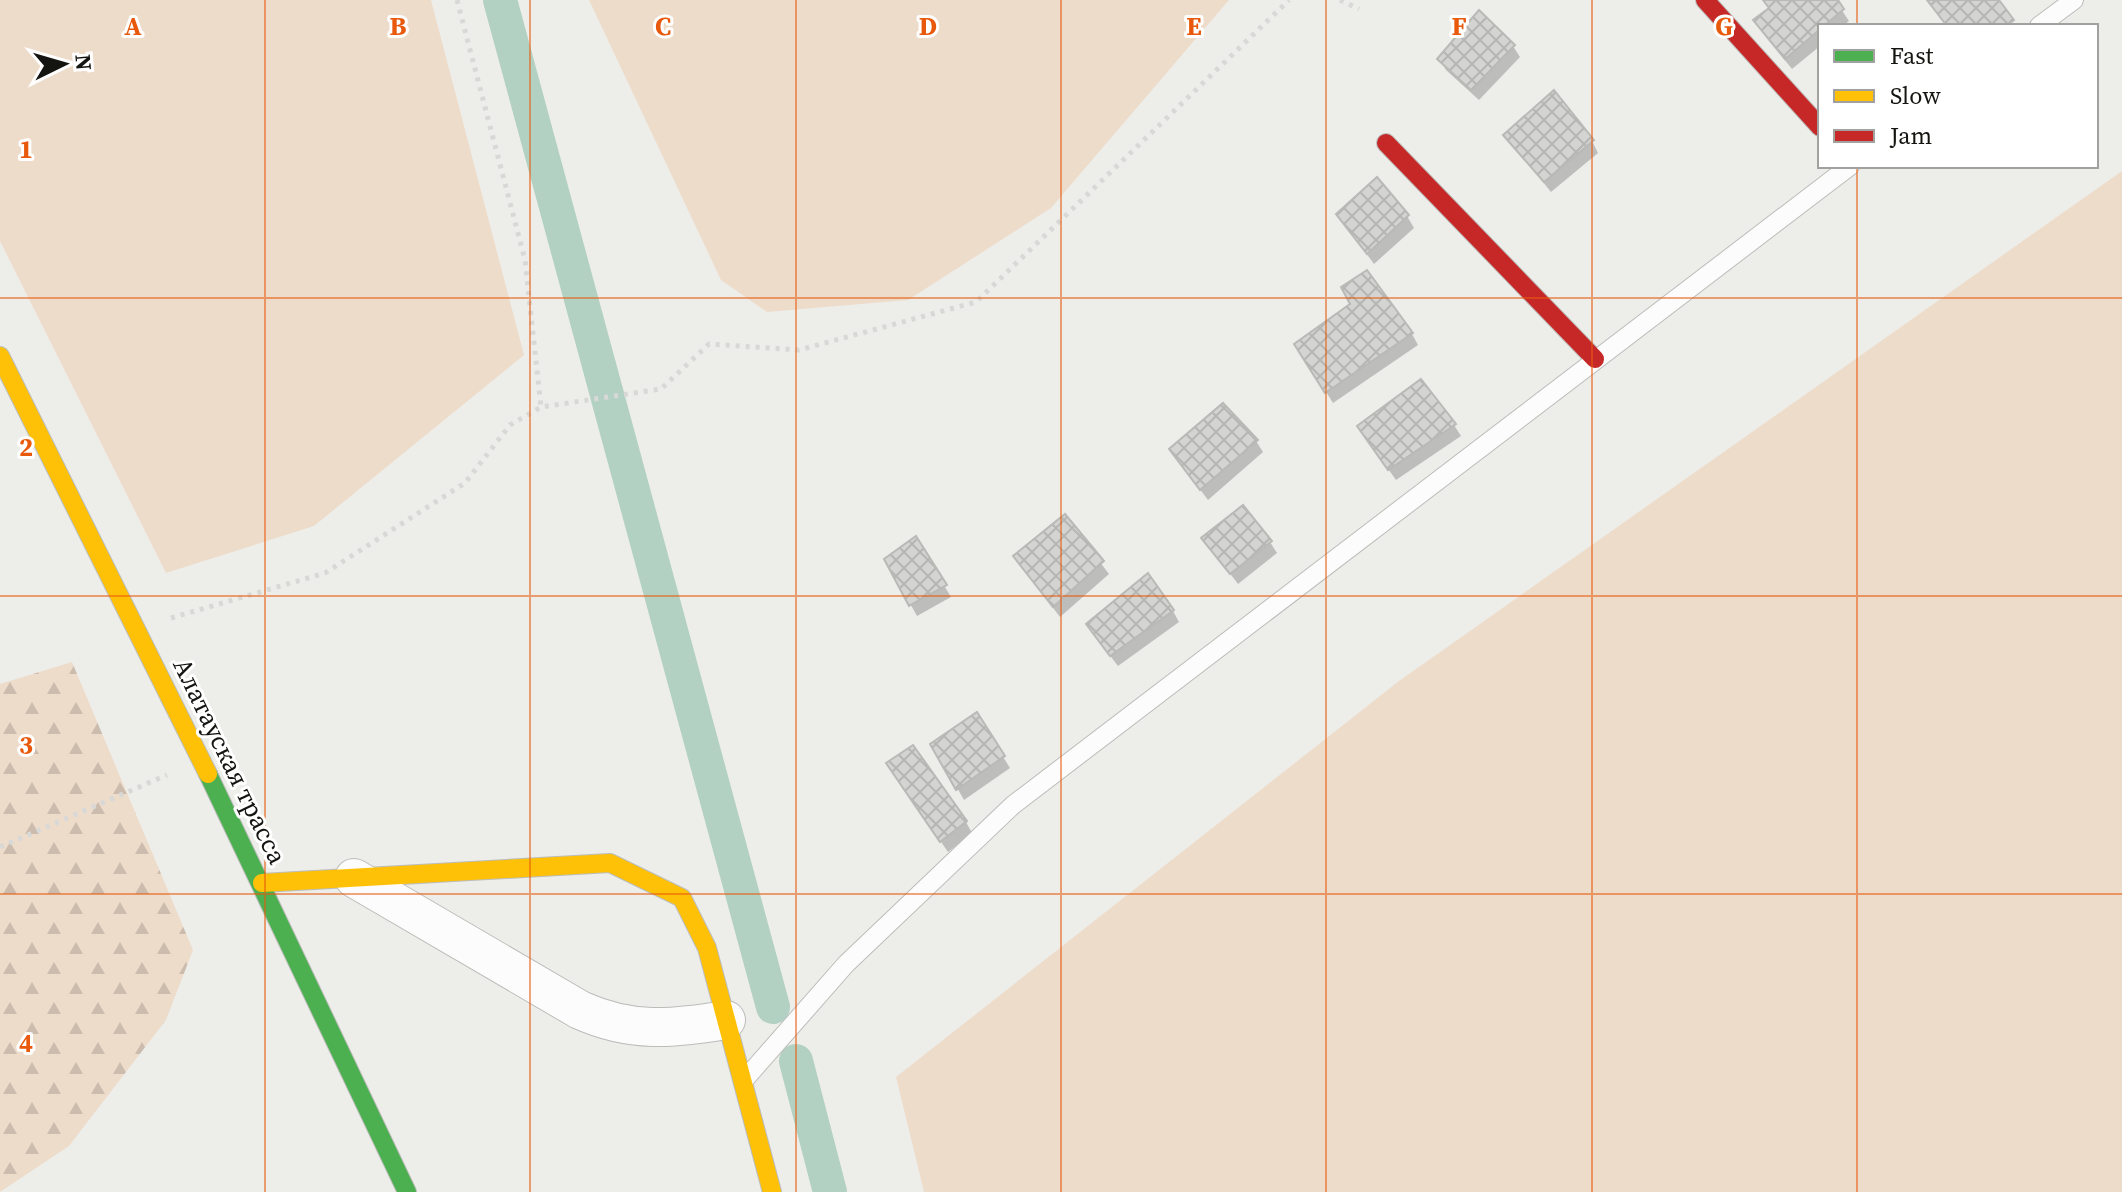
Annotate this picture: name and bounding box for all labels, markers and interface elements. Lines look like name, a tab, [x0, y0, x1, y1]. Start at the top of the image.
text: A	[124, 8, 142, 44]
text: B	[390, 8, 407, 44]
text: C	[655, 8, 671, 44]
text: D	[919, 8, 937, 44]
text: E	[1186, 8, 1202, 44]
text: F	[1451, 8, 1467, 44]
text: G	[1715, 8, 1733, 44]
north arrow	[24, 24, 104, 104]
legend	[1818, 24, 2098, 168]
text: Fast	[1890, 39, 1934, 72]
text: N	[68, 53, 100, 72]
text: Slow	[1890, 79, 1941, 112]
text: Jam	[1889, 119, 1932, 152]
text: 1	[19, 131, 33, 167]
text: 2	[19, 429, 33, 465]
street label: Алатауская трасса	[164, 652, 296, 871]
text: 3	[19, 727, 33, 763]
text: 4	[19, 1025, 33, 1061]

